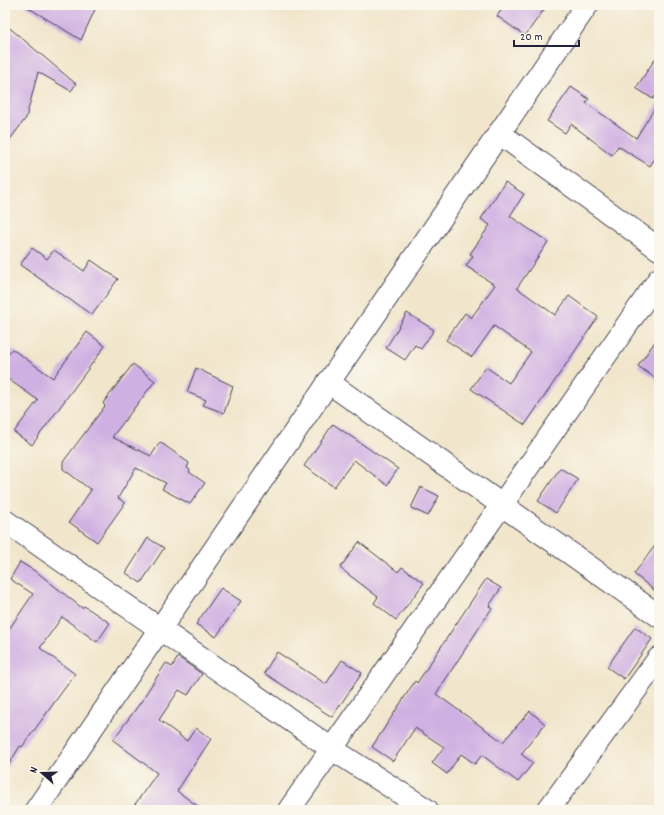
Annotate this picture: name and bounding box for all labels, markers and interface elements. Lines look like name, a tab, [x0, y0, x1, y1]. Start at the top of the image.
scale bar	[514, 22, 579, 48]
text: 20 m	[520, 29, 543, 46]
north arrow	[22, 753, 62, 793]
text: N	[26, 764, 43, 776]

